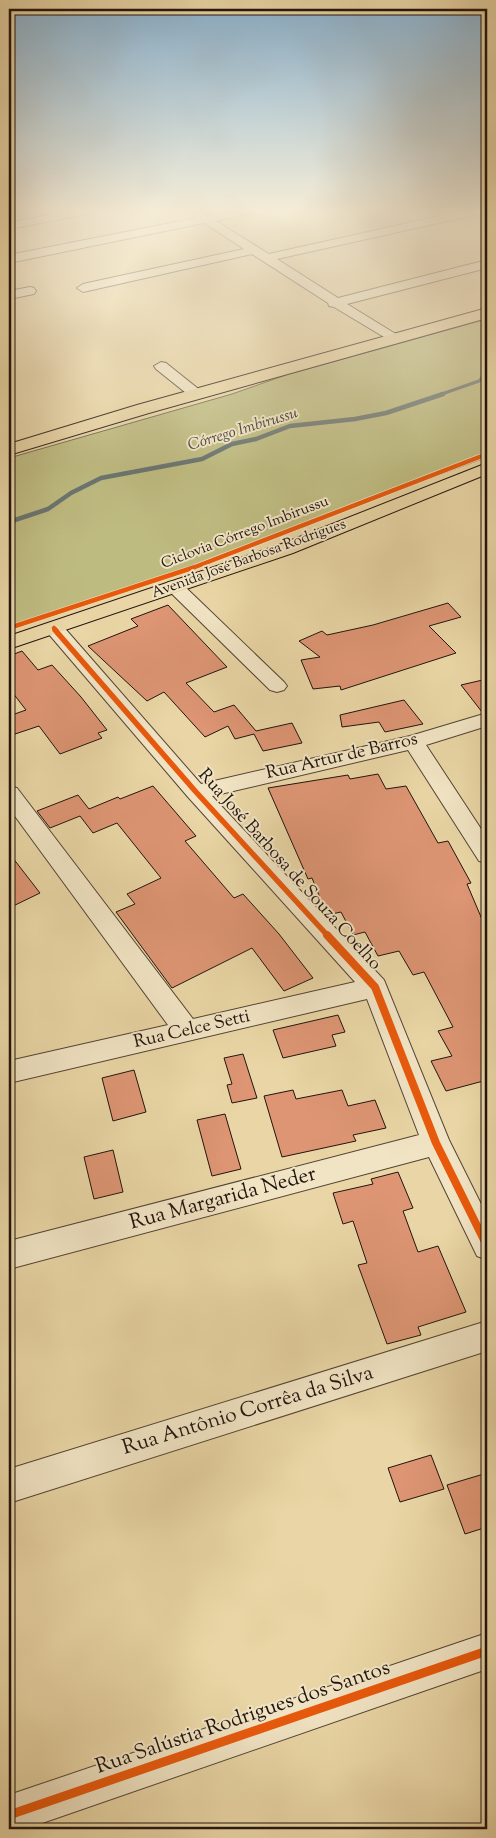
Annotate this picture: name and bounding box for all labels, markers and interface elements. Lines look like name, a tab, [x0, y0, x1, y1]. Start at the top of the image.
water label: Córrego Imbirussu	[185, 402, 302, 458]
street label: Ciclovia Córrego Imbirussu	[158, 491, 332, 575]
street label: Avenida José Barbosa Rodrigues	[149, 514, 349, 604]
street label: Rua Artur de Barros	[264, 727, 420, 787]
street label: Rua José Barbosa de Souza Coelho	[191, 763, 387, 977]
street label: Rua Celce Setti	[131, 1004, 253, 1056]
street label: Rua Margarida Neder	[126, 1160, 320, 1238]
street label: Rua Antônio Corrêa da Silva	[119, 1358, 378, 1464]
street label: Rua Salústia Rodrigues dos Santos	[92, 1653, 394, 1783]

